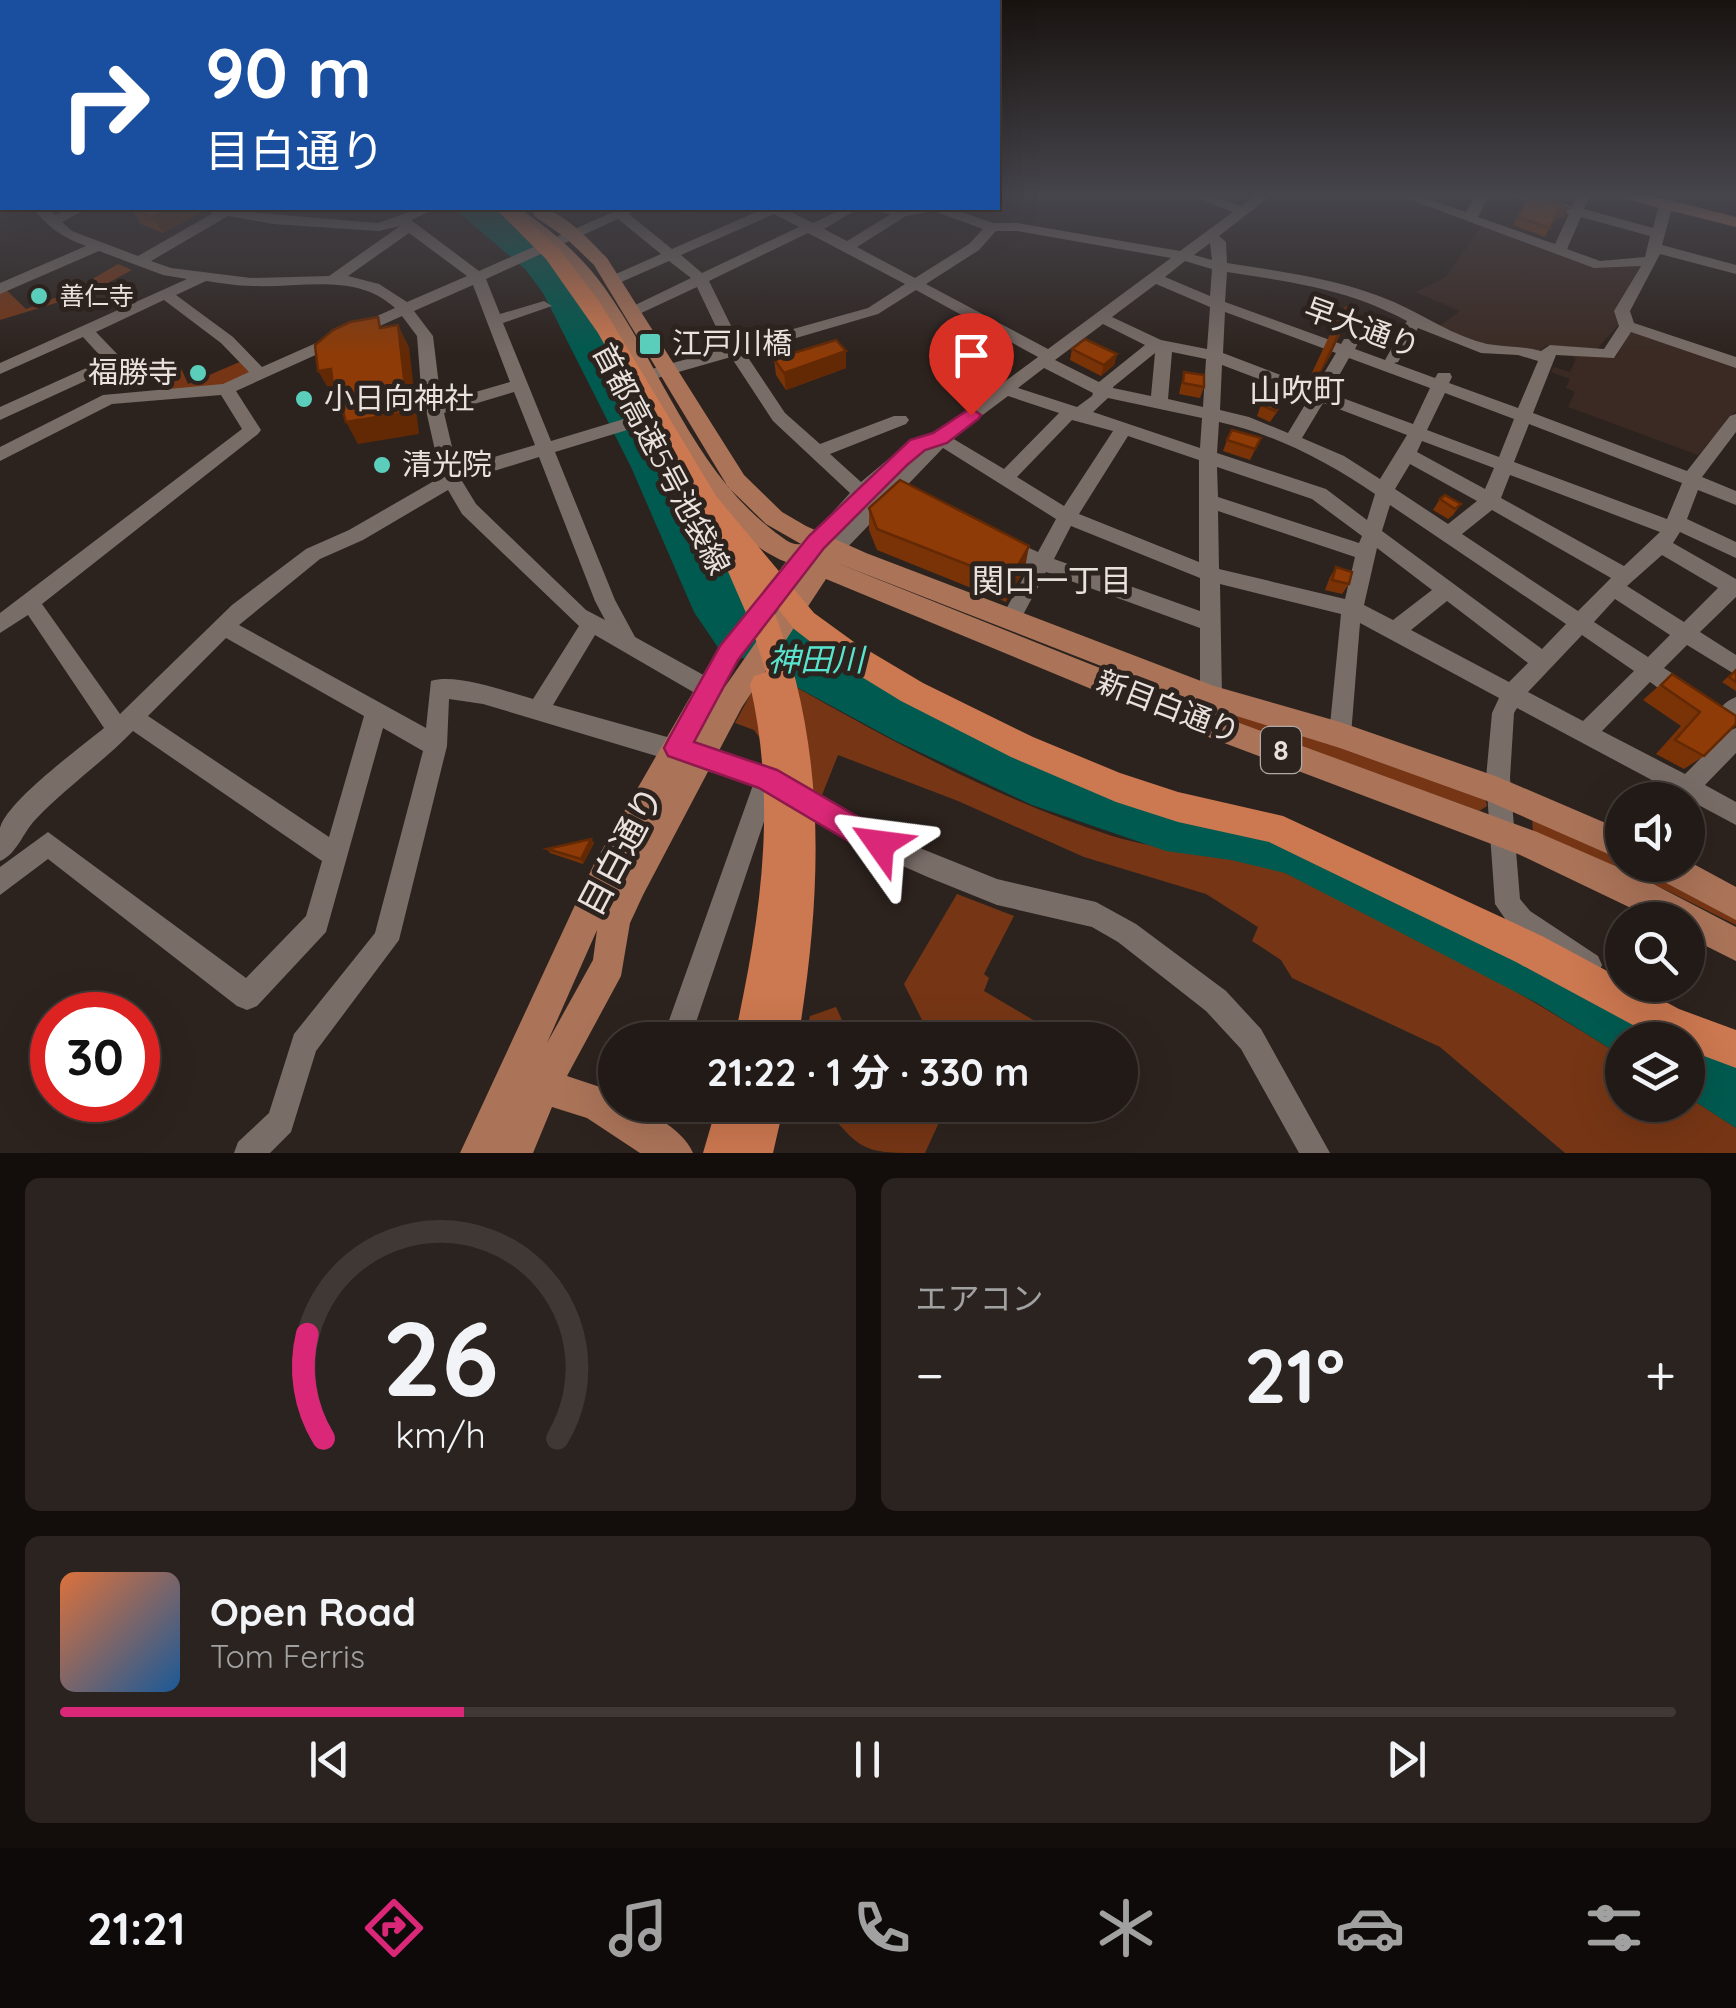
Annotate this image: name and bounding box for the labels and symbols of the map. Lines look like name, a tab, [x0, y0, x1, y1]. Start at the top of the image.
place label: 善仁寺	[59, 280, 134, 311]
marker: 善仁寺	[28, 285, 50, 307]
street label: 早大通り	[1299, 289, 1425, 365]
pin	[929, 313, 1014, 416]
place label: 江戸川橋	[672, 324, 792, 362]
marker: 江戸川橋	[637, 331, 663, 357]
street label: 首都高速5号池袋線	[585, 336, 739, 581]
place label: 福勝寺	[88, 353, 178, 391]
marker: 福勝寺	[187, 362, 209, 384]
district label: 山吹町	[1249, 370, 1345, 410]
place label: 小日向神社	[324, 379, 474, 417]
marker: 小日向神社	[293, 388, 315, 410]
place label: 清光院	[402, 445, 492, 483]
marker: 清光院	[371, 454, 393, 476]
district label: 関口一丁目	[972, 560, 1132, 600]
water label: 神田川	[768, 639, 867, 679]
street label: 新目白通り	[1092, 661, 1245, 751]
road number: 8	[1261, 727, 1301, 773]
street label: 目白通り	[568, 778, 672, 923]
position arrow	[828, 792, 932, 896]
speed limit sign: 30	[30, 992, 160, 1122]

